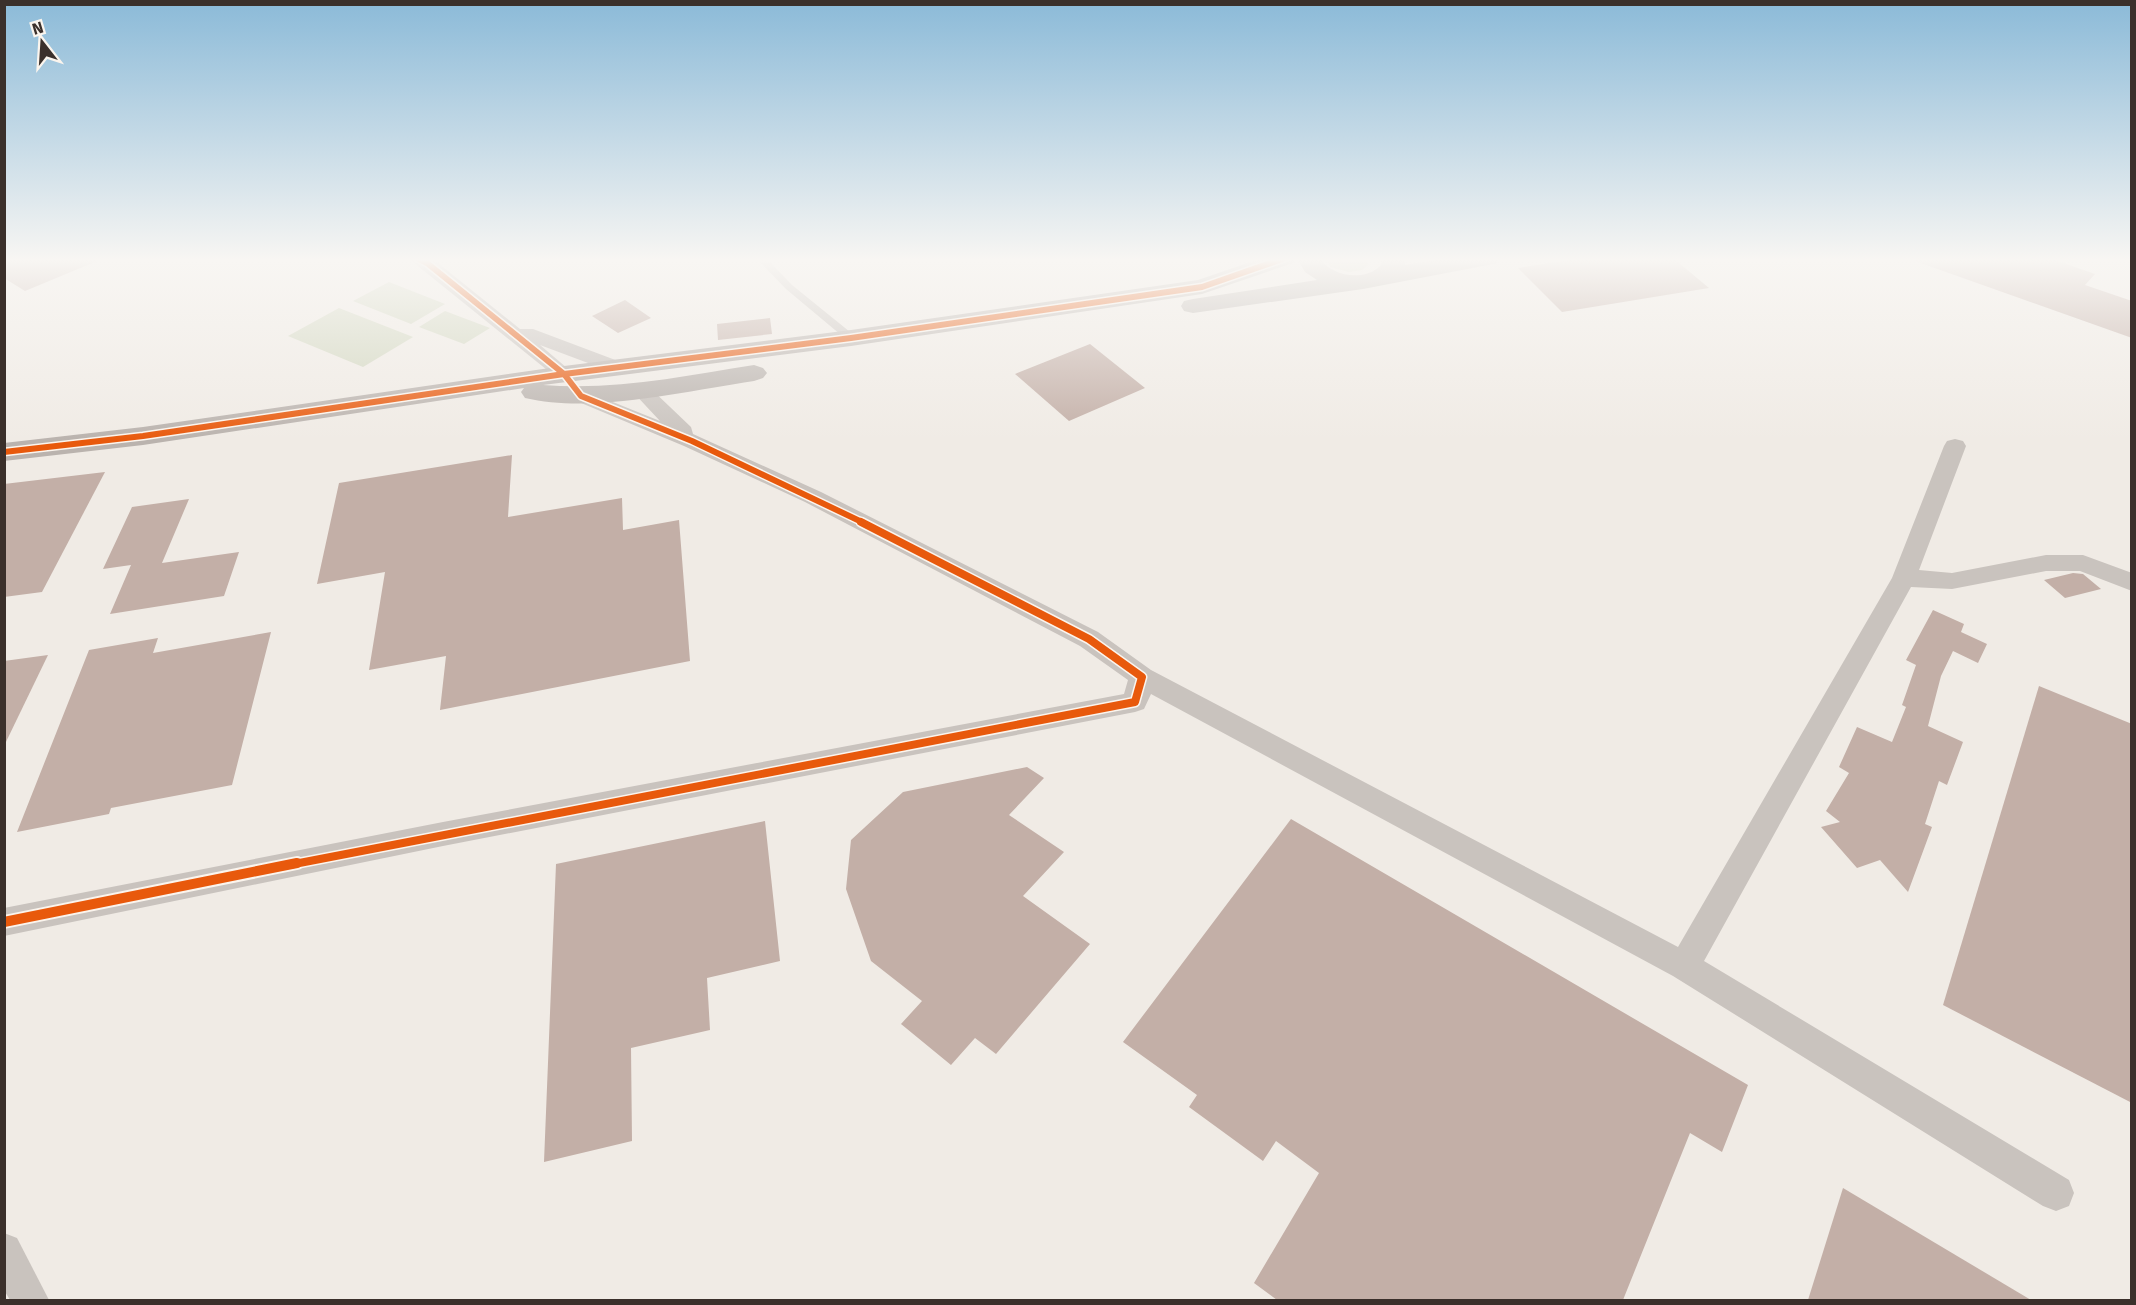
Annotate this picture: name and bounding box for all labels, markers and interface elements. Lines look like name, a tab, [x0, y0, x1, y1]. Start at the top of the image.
north arrow	[12, 12, 72, 72]
text: N	[30, 17, 46, 39]

